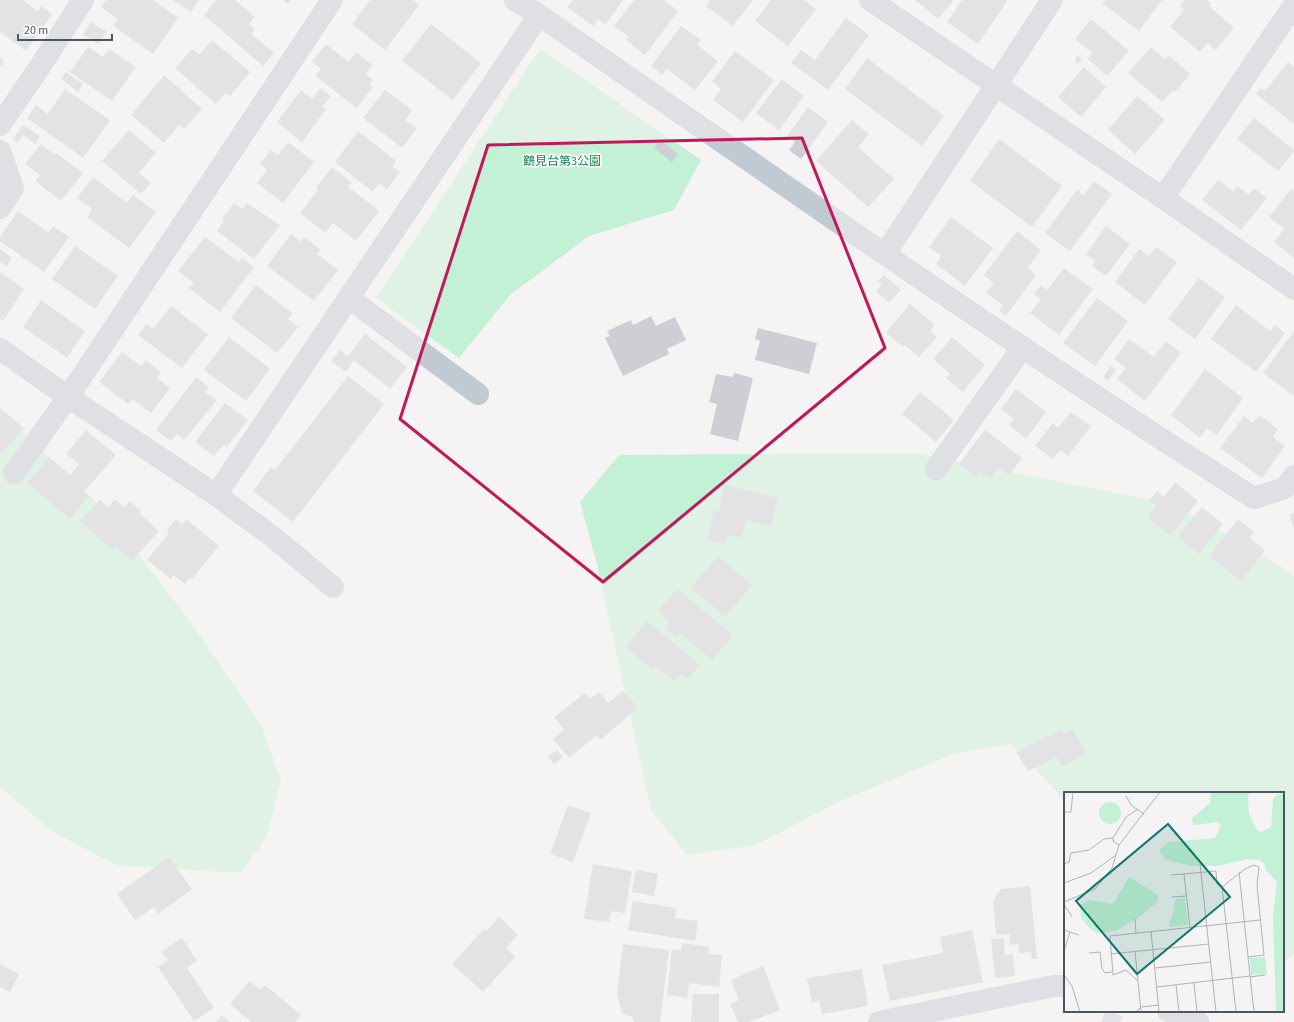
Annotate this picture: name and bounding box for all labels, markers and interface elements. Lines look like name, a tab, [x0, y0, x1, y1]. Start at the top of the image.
scale bar	[18, 16, 112, 42]
text: 20 m	[24, 22, 48, 39]
park label: 鶴見台第3公園	[523, 153, 601, 170]
inset map	[1064, 792, 1284, 1012]

